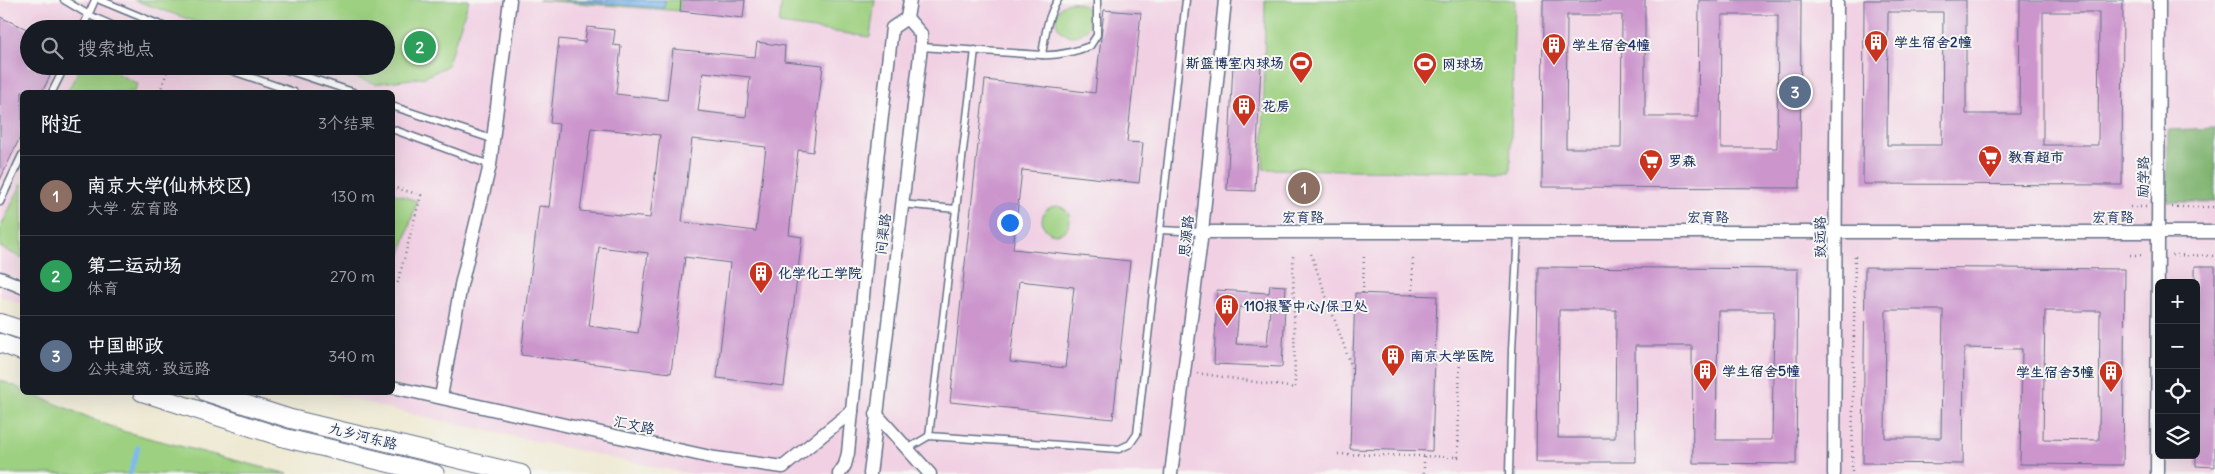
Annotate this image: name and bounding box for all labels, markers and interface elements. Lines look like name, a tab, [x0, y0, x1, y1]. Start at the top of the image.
search box	[20, 20, 395, 75]
pin: 2	[404, 28, 436, 66]
building icon: 学生宿舍2幢	[1863, 29, 1889, 63]
building icon: 学生宿舍4幢	[1541, 32, 1567, 66]
place label: 学生宿舍2幢	[1894, 33, 1973, 51]
icon: search	[38, 34, 66, 62]
text: 搜索地点	[78, 36, 154, 60]
place label: 学生宿舍4幢	[1572, 36, 1651, 54]
sports icon: 斯篮博室内球场	[1288, 50, 1314, 84]
sports icon: 网球场	[1412, 51, 1438, 85]
place label: 斯篮博室内球场	[1186, 54, 1284, 72]
place label: 网球场	[1442, 55, 1484, 73]
pin: 3	[1779, 73, 1811, 111]
building icon: 花房	[1231, 93, 1257, 127]
place label: 花房	[1262, 97, 1290, 115]
text: 附近	[40, 110, 82, 137]
text: 3个结果	[318, 113, 375, 133]
supermarket icon: 教育超市	[1977, 144, 2003, 178]
supermarket icon: 罗森	[1638, 148, 1664, 182]
place label: 教育超市	[2008, 148, 2064, 166]
place label: 罗森	[1668, 152, 1696, 170]
street label: 励学路	[2134, 156, 2152, 198]
pin: 1	[1288, 169, 1320, 207]
text: 南京大学(仙林校区)	[87, 173, 251, 197]
text: 1	[53, 186, 59, 206]
text: 130 m	[331, 186, 375, 206]
text: 大学 · 宏育路	[87, 198, 178, 218]
street label: 宏育路	[1282, 208, 1324, 226]
street label: 宏育路	[1687, 208, 1729, 226]
street label: 宏育路	[2092, 208, 2134, 226]
your location	[997, 210, 1023, 236]
street label: 问渠路	[872, 212, 894, 256]
street label: 思源路	[1175, 214, 1197, 258]
street label: 致远路	[1811, 216, 1829, 258]
text: 第二运动场	[87, 253, 182, 277]
building icon: 化学化工学院	[748, 260, 774, 294]
place label: 化学化工学院	[778, 264, 862, 282]
text: 2	[52, 266, 60, 286]
text: 270 m	[330, 266, 375, 286]
text: 体育	[87, 278, 119, 298]
map controls	[2155, 279, 2200, 459]
button: +	[2155, 279, 2200, 324]
building icon: 110报警中心/保卫处	[1214, 293, 1240, 327]
place label: 110报警中心/保卫处	[1244, 297, 1367, 315]
button: −	[2155, 324, 2200, 369]
text: 中国邮政	[87, 333, 163, 357]
building icon: 南京大学医院	[1380, 343, 1406, 377]
text: 3	[51, 346, 61, 366]
text: 340 m	[328, 346, 375, 366]
place label: 南京大学医院	[1410, 347, 1494, 365]
text: 公共建筑 · 致远路	[87, 358, 210, 378]
building icon: 学生宿舍5幢	[1692, 358, 1718, 392]
building icon: 学生宿舍3幢	[2098, 359, 2124, 393]
place label: 学生宿舍5幢	[1722, 362, 1801, 380]
place label: 学生宿舍3幢	[2016, 363, 2095, 381]
button: locate	[2155, 369, 2200, 414]
street label: 汇文路	[612, 412, 656, 438]
button: layers	[2155, 414, 2200, 459]
street label: 九乡河东路	[327, 419, 399, 453]

